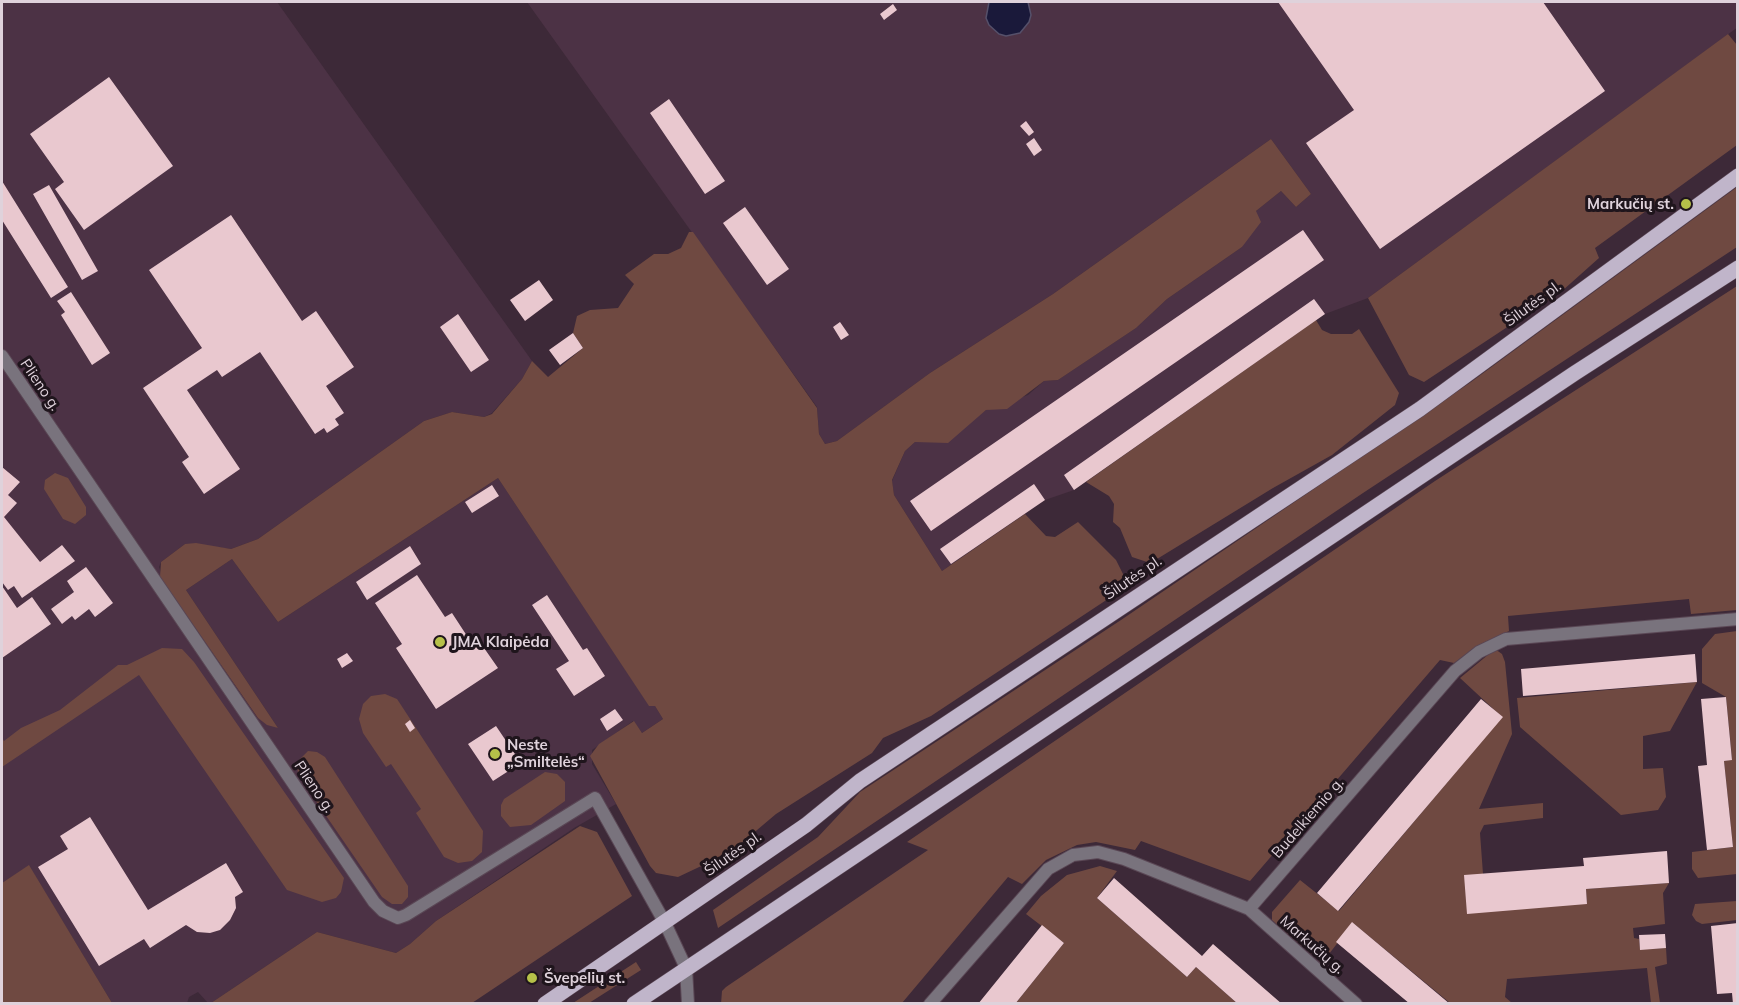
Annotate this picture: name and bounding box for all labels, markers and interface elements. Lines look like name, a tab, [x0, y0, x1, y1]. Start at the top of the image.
place label: Markučių st.	[1587, 195, 1674, 213]
marker: Markučių st.	[1679, 197, 1693, 211]
street label: Šilutės pl.	[1501, 277, 1565, 331]
street label: Plieno g.	[16, 356, 64, 414]
street label: Šilutės pl.	[1101, 552, 1165, 604]
place label: JMA Klaipėda	[452, 633, 549, 651]
marker: JMA Klaipėda	[433, 635, 447, 649]
place label: Neste „Smiltelės“	[507, 736, 585, 771]
marker: Neste „Smiltelės“	[488, 747, 502, 761]
street label: Plieno g.	[290, 758, 338, 816]
street label: Budelkiemio g.	[1268, 774, 1348, 862]
street label: Šilutės pl.	[701, 828, 765, 880]
street label: Markučių g.	[1276, 912, 1348, 978]
place label: Švepelių st.	[544, 969, 625, 987]
marker: Švepelių st.	[525, 971, 539, 985]

